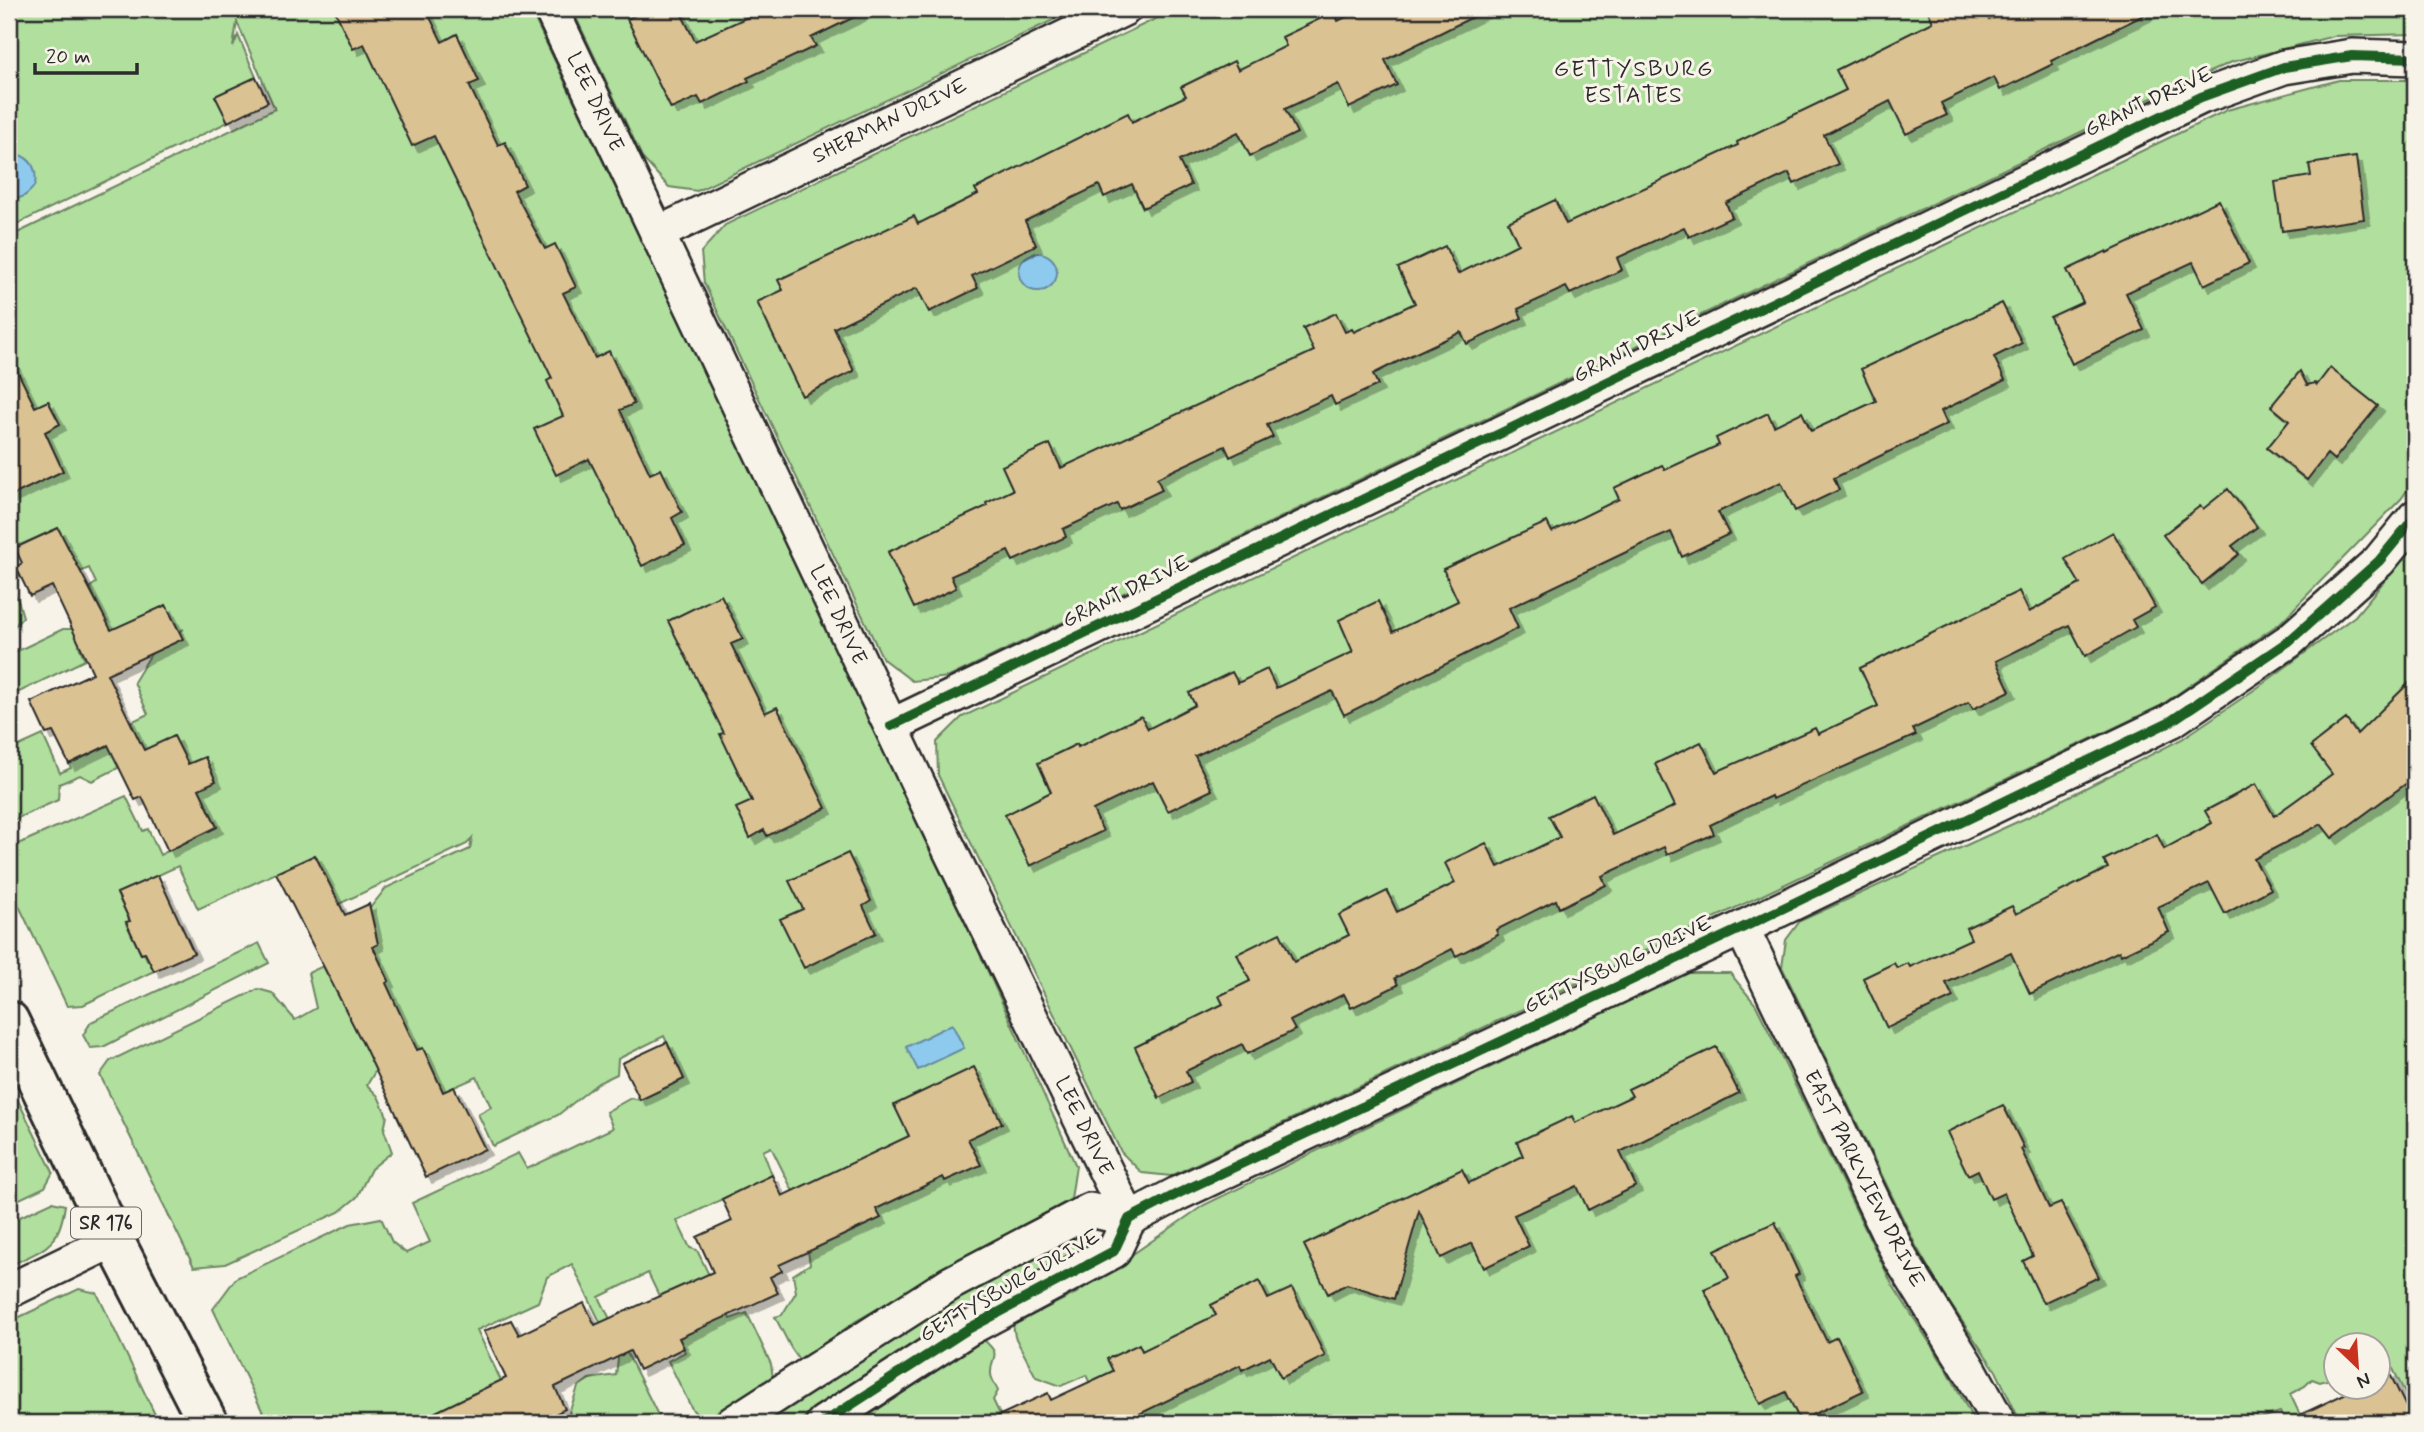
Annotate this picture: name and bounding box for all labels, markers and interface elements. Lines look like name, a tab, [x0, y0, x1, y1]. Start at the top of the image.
scale bar	[35, 32, 136, 76]
text: 20 m	[46, 43, 91, 71]
street label: LEE DRIVE	[560, 48, 630, 156]
district label: GETTYSBURG ESTATES	[1554, 55, 1714, 111]
street label: GRANT DRIVE	[2080, 60, 2218, 144]
street label: SHERMAN DRIVE	[808, 71, 972, 171]
street label: GRANT DRIVE	[1569, 304, 1705, 390]
street label: GRANT DRIVE	[1058, 549, 1194, 635]
street label: LEE DRIVE	[803, 561, 873, 669]
street label: GETTYSBURG DRIVE	[1519, 909, 1717, 1021]
street label: EAST PARKVIEW DRIVE	[1797, 1066, 1931, 1293]
street label: LEE DRIVE	[1048, 1072, 1120, 1180]
road number: SR 176	[71, 1208, 141, 1238]
street label: GETTYSBURG DRIVE	[915, 1223, 1106, 1349]
north arrow	[2322, 1330, 2392, 1400]
text: N	[2353, 1366, 2375, 1394]

